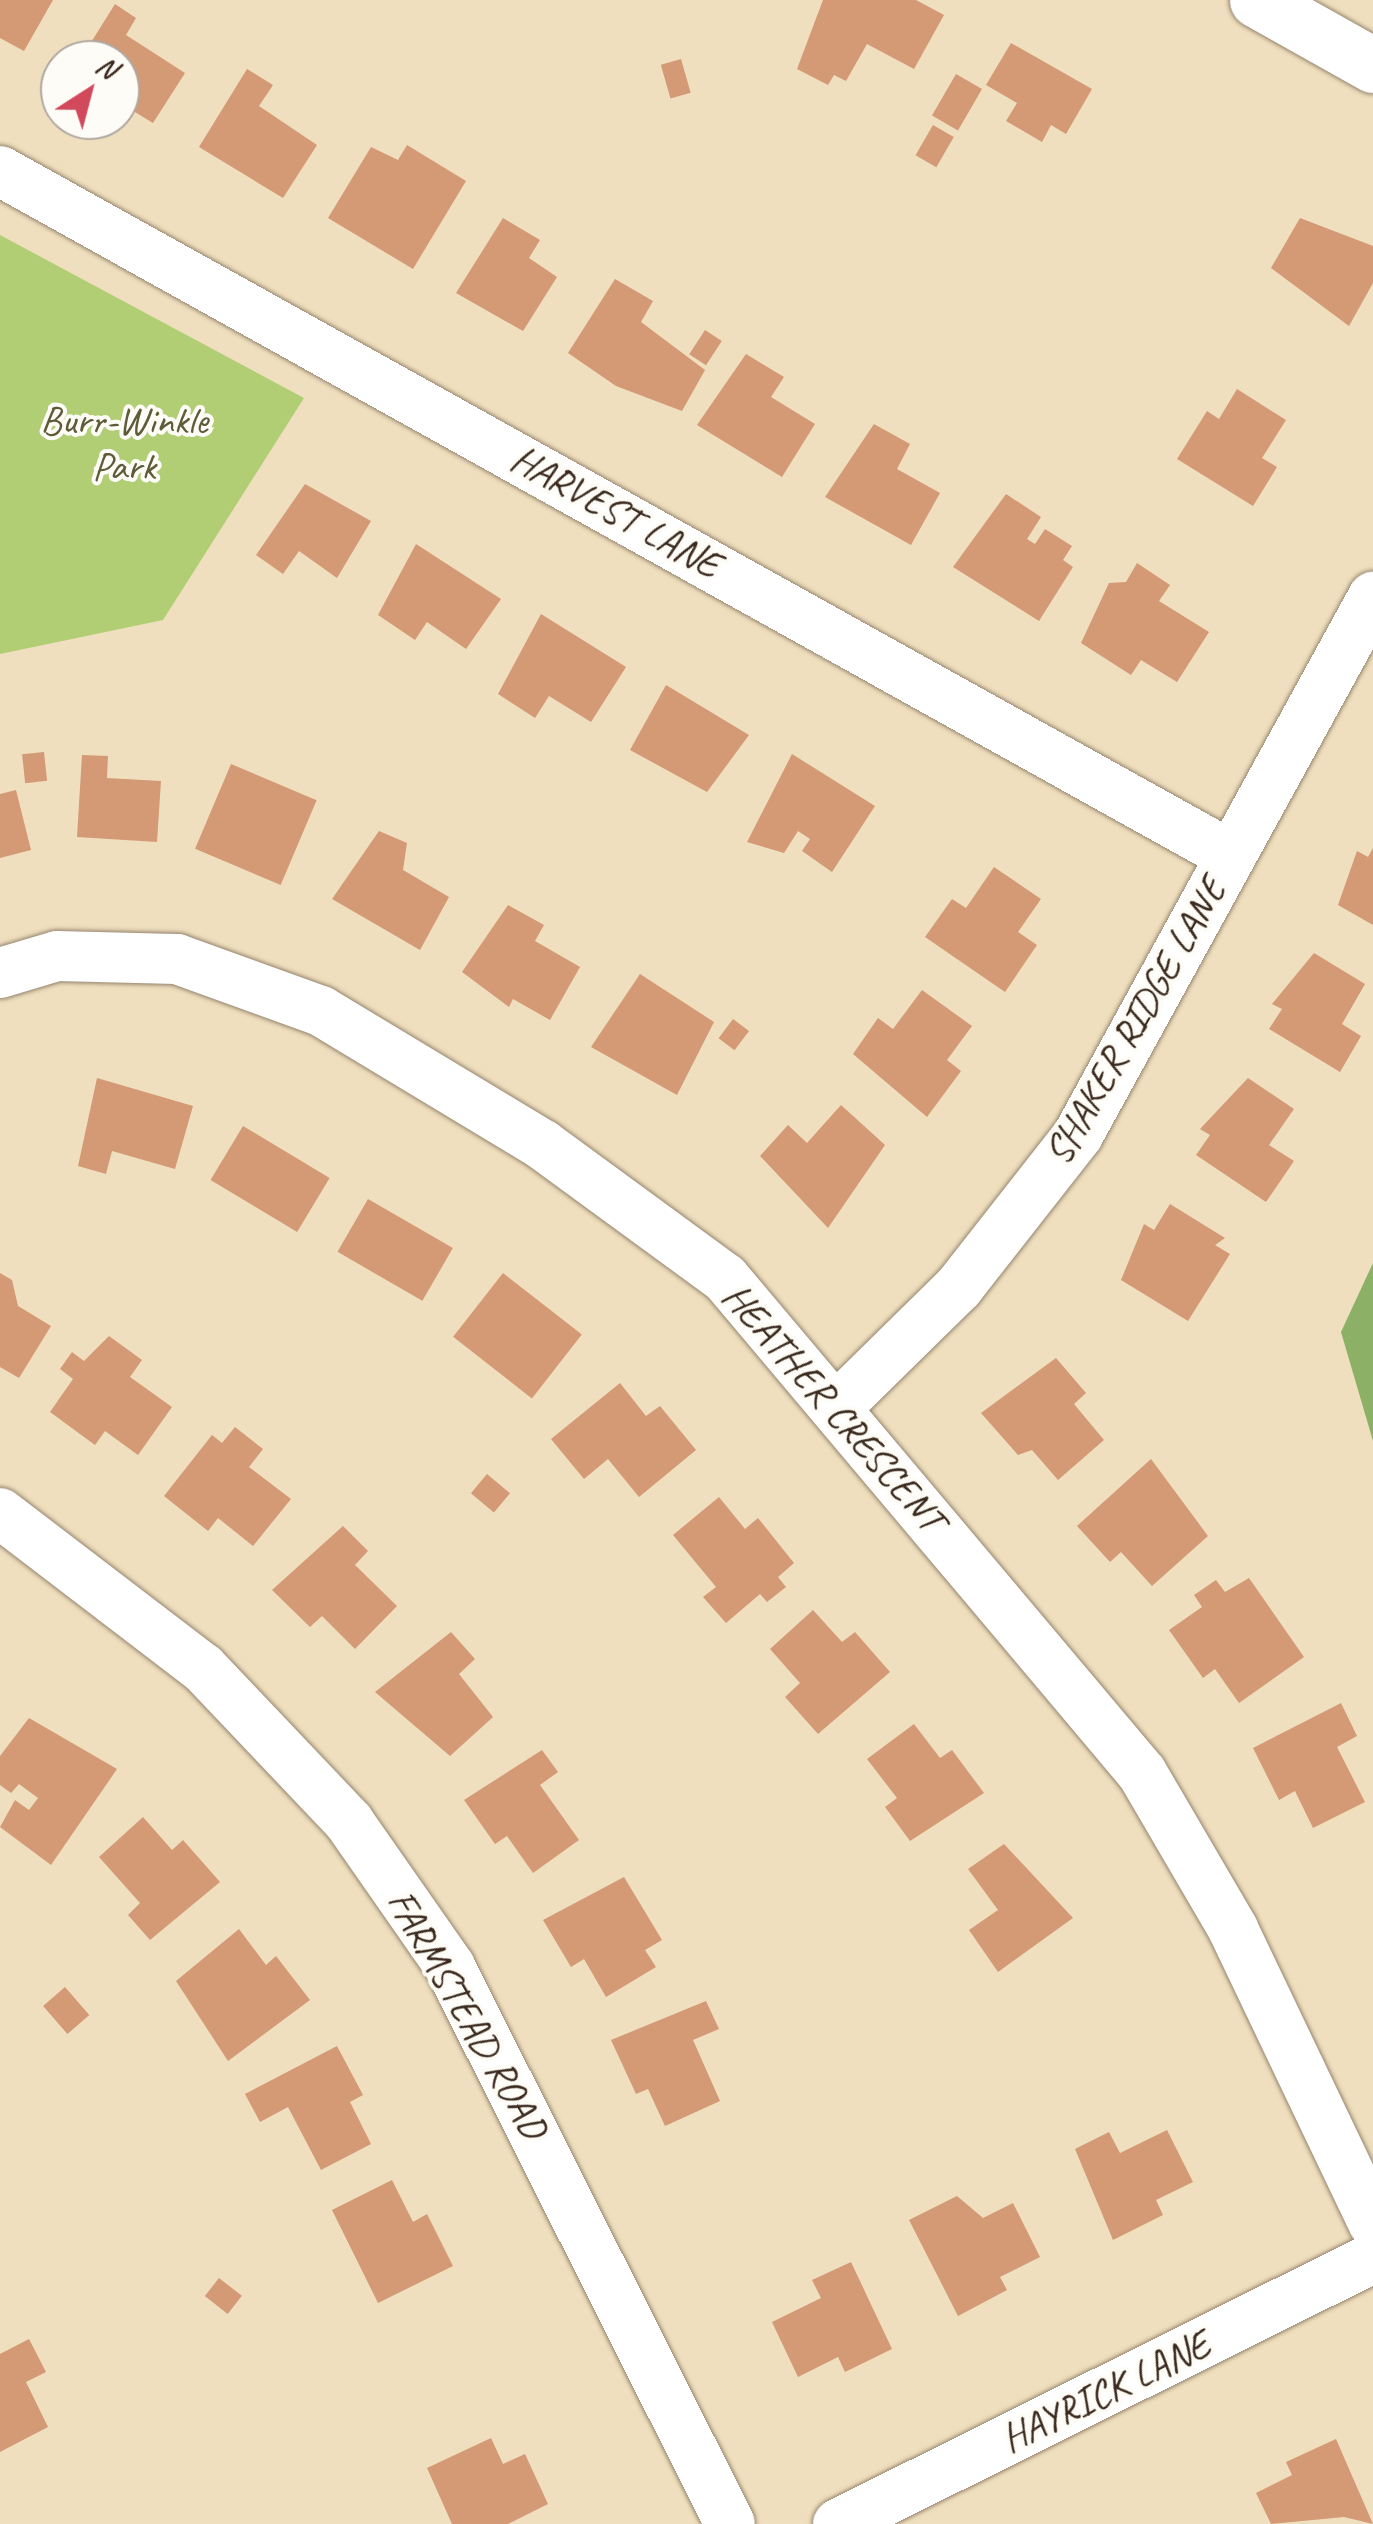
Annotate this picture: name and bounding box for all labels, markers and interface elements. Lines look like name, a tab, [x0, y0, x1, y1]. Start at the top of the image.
north arrow	[40, 40, 140, 140]
text: N	[89, 48, 124, 86]
park label: Burr-Winkle Park	[40, 396, 208, 490]
street label: HARVEST LANE	[503, 434, 729, 588]
street label: SHAKER RIDGE LANE	[1032, 867, 1238, 1175]
street label: HEATHER CRESCENT	[712, 1272, 956, 1542]
street label: FARMSTEAD ROAD	[377, 1881, 559, 2147]
street label: HAYRICK LANE	[993, 2320, 1217, 2462]

